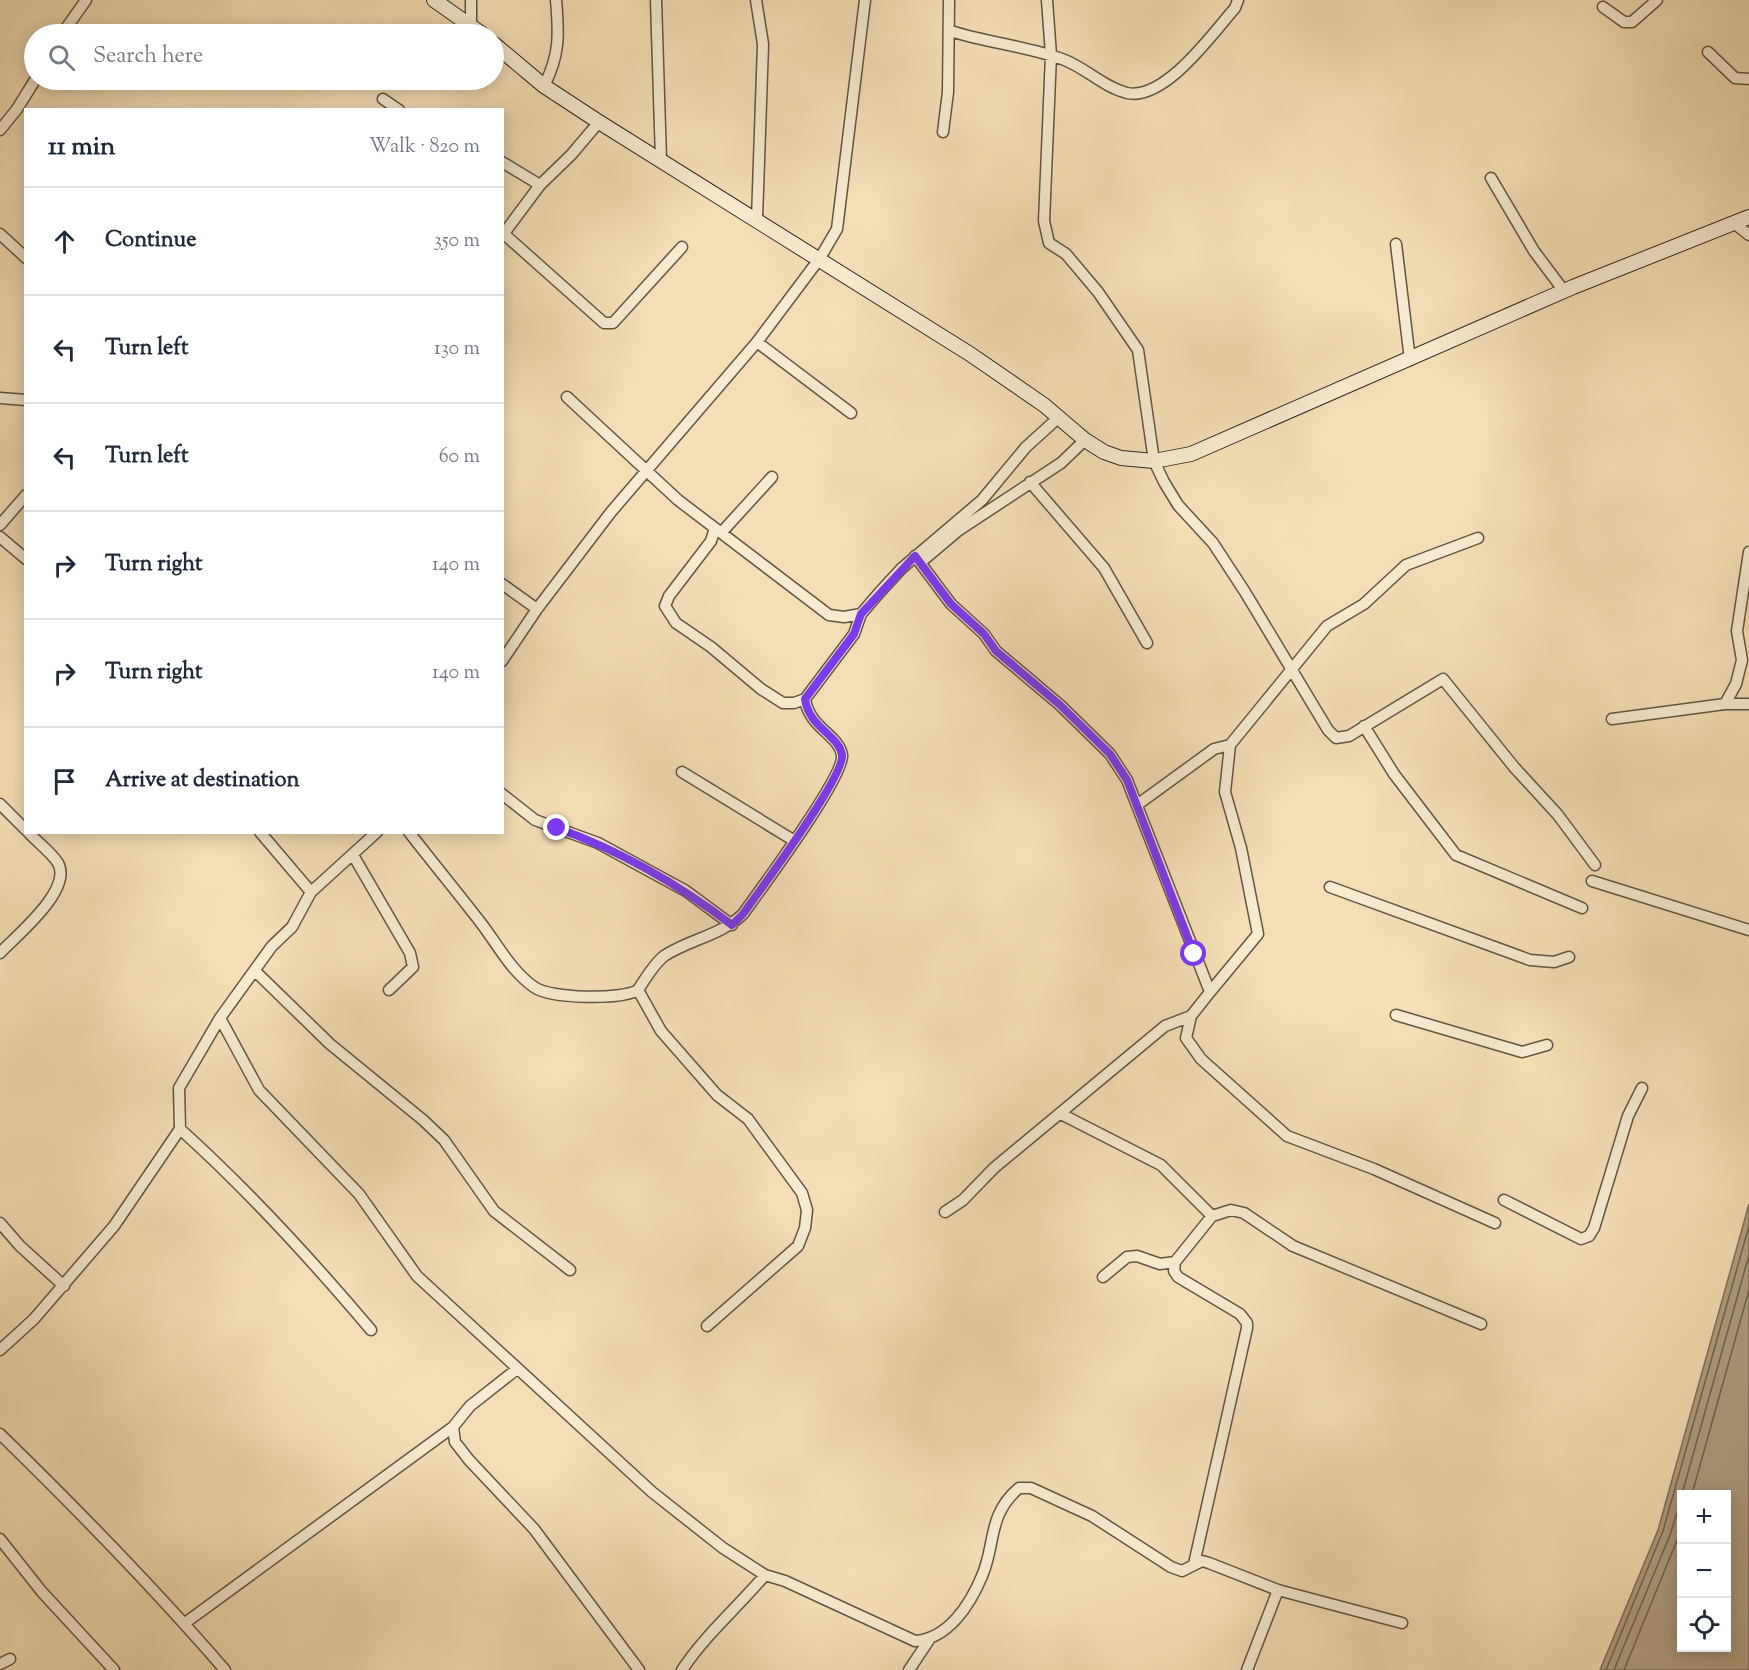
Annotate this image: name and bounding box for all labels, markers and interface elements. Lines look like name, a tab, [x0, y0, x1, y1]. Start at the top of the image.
search box	[24, 24, 504, 90]
icon: search	[45, 41, 78, 74]
text: Search here	[93, 41, 203, 73]
text: 11 min	[48, 129, 115, 166]
text: Walk · 820 m	[369, 133, 480, 162]
icon: ahead	[48, 225, 81, 258]
text: Continue	[105, 225, 196, 257]
text: 350 m	[434, 227, 480, 256]
icon: left	[48, 333, 81, 366]
text: Turn left	[105, 333, 188, 365]
text: 130 m	[434, 335, 480, 364]
icon: left	[48, 441, 81, 474]
text: Turn left	[105, 441, 188, 473]
text: 60 m	[439, 443, 480, 472]
icon: right	[48, 549, 81, 582]
text: Turn right	[105, 549, 202, 581]
text: 140 m	[432, 551, 480, 580]
icon: right	[48, 657, 81, 690]
text: Turn right	[105, 657, 202, 689]
text: 140 m	[432, 659, 480, 688]
icon: arrive	[48, 765, 81, 798]
text: Arrive at destination	[105, 765, 300, 797]
route end	[543, 814, 569, 840]
route start	[1180, 940, 1206, 966]
map controls	[1677, 1490, 1731, 1652]
button: +	[1677, 1490, 1731, 1544]
button: −	[1677, 1544, 1731, 1598]
button: locate	[1677, 1598, 1731, 1652]

